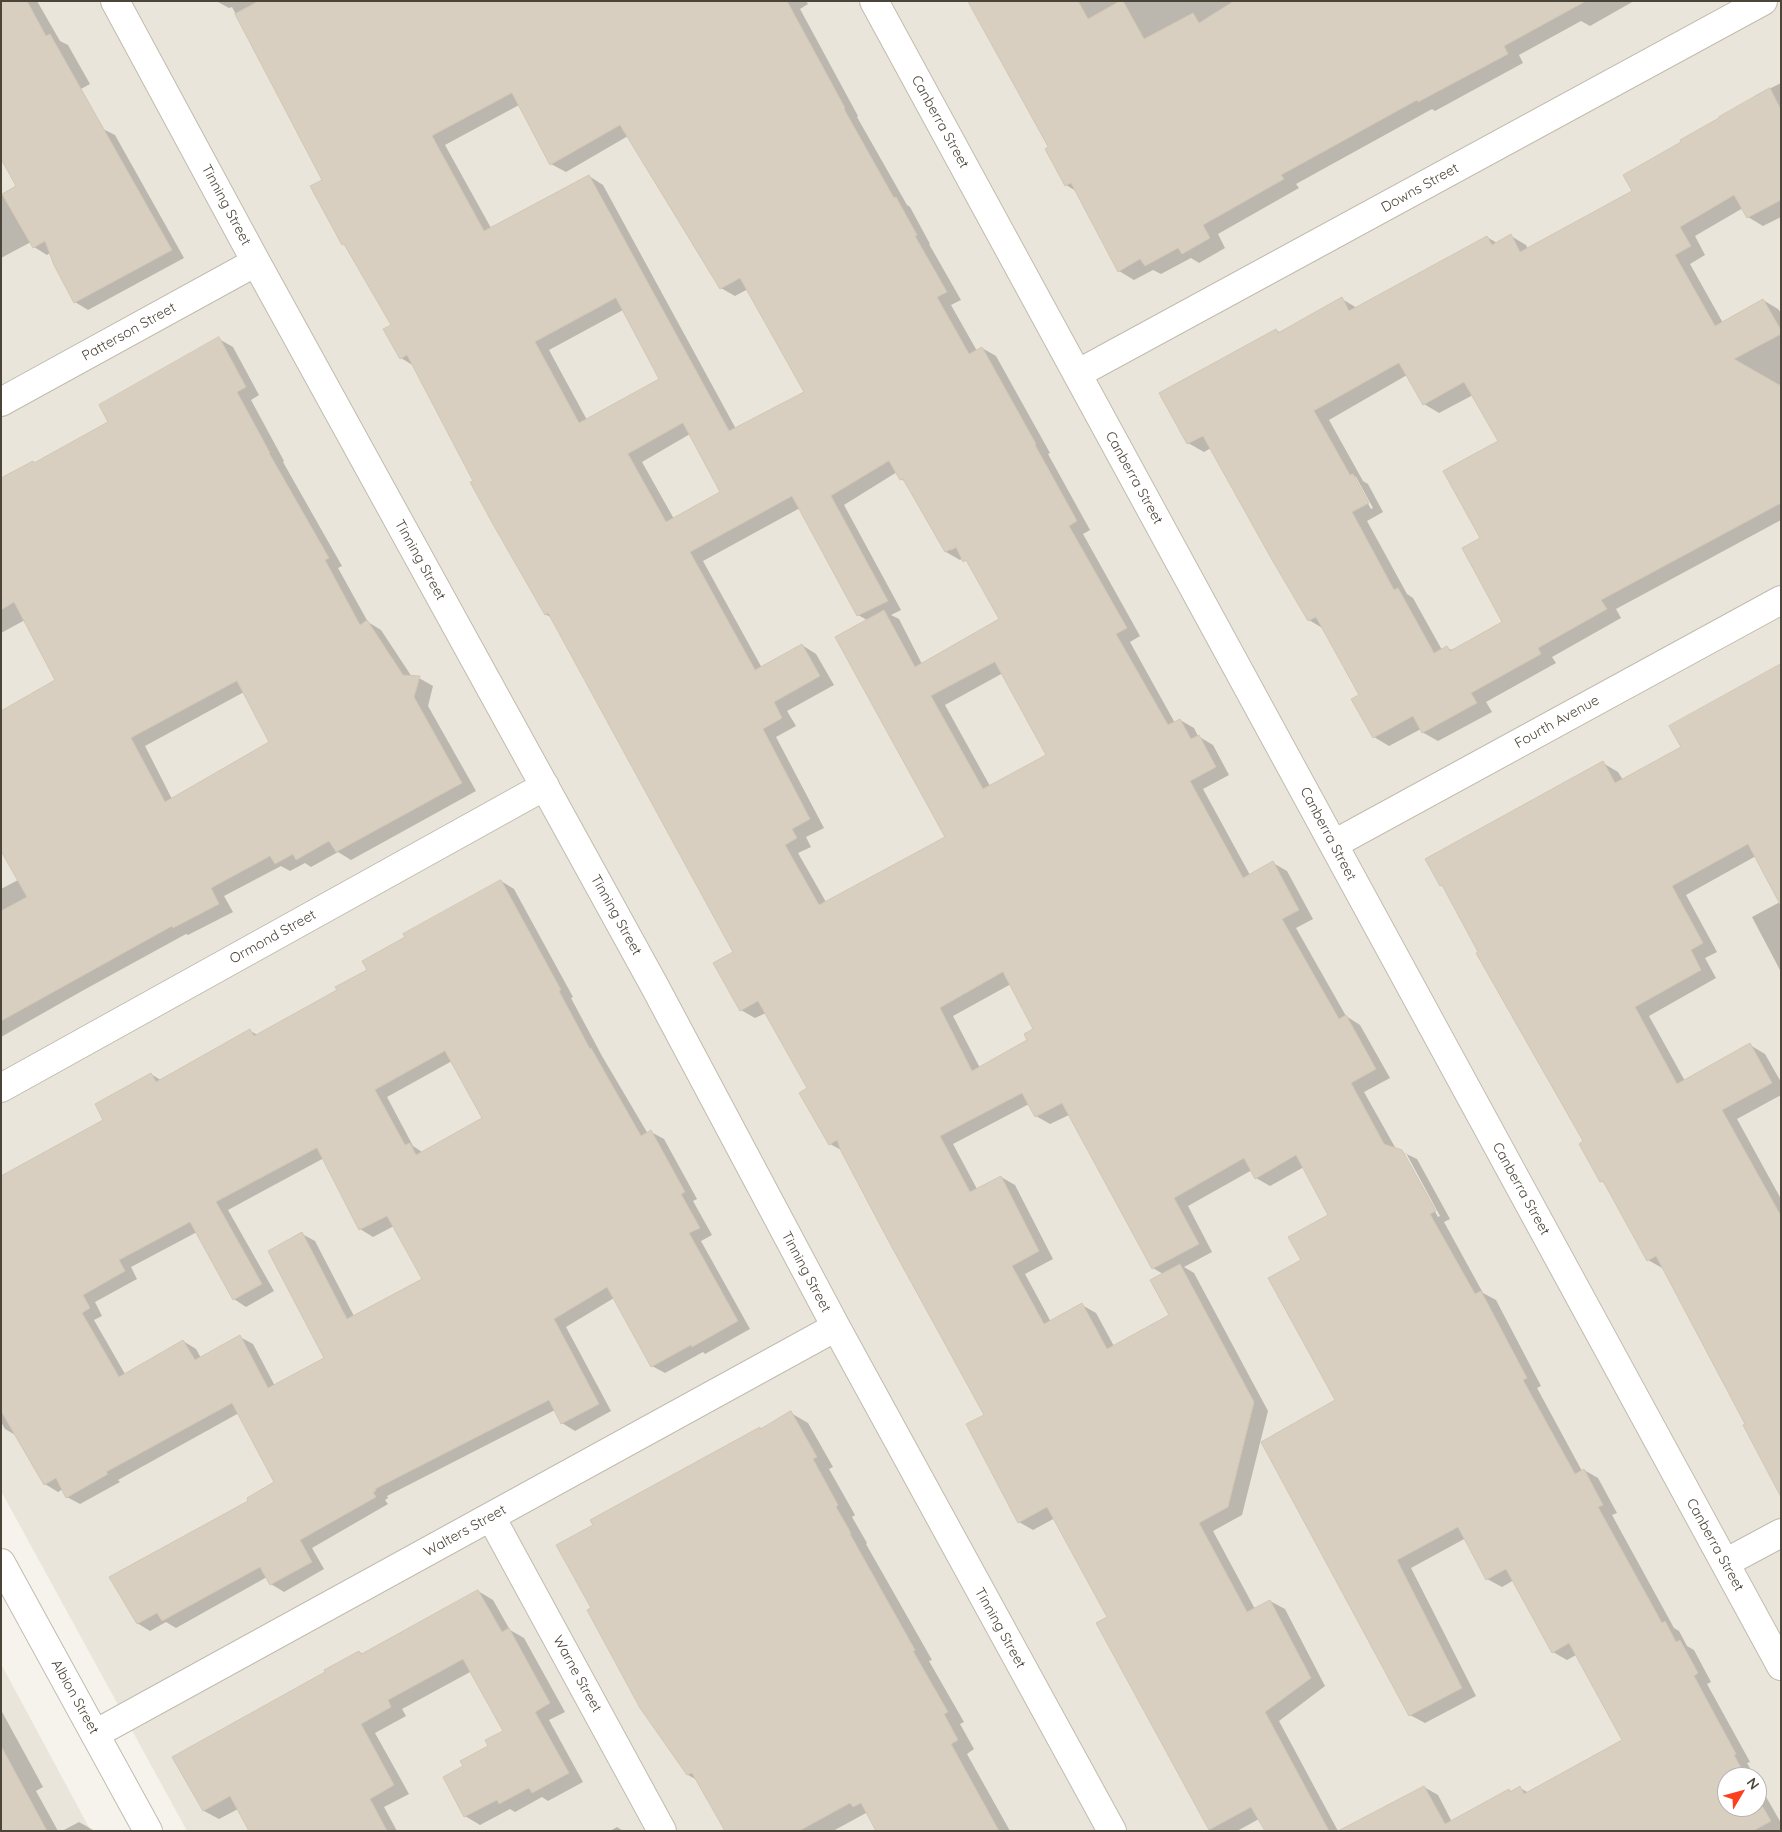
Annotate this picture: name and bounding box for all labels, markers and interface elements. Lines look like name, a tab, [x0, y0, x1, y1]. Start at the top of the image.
street label: Canberra Street	[908, 73, 972, 171]
street label: Downs Street	[1378, 160, 1462, 216]
street label: Tinning Street	[198, 162, 254, 248]
street label: Patterson Street	[79, 299, 179, 365]
street label: Canberra Street	[1102, 429, 1166, 527]
street label: Tinning Street	[391, 517, 449, 603]
street label: Fourth Avenue	[1512, 692, 1602, 752]
street label: Canberra Street	[1296, 784, 1360, 884]
street label: Tinning Street	[587, 872, 645, 958]
street label: Ormond Street	[227, 906, 319, 968]
street label: Canberra Street	[1489, 1140, 1553, 1238]
street label: Tinning Street	[778, 1229, 834, 1315]
street label: Canberra Street	[1683, 1496, 1747, 1594]
street label: Walters Street	[421, 1501, 509, 1561]
street label: Tinning Street	[971, 1585, 1029, 1671]
street label: Warne Street	[549, 1633, 605, 1715]
street label: Albion Street	[48, 1657, 102, 1737]
north arrow	[1717, 1767, 1767, 1817]
text: N	[1743, 1774, 1763, 1793]

